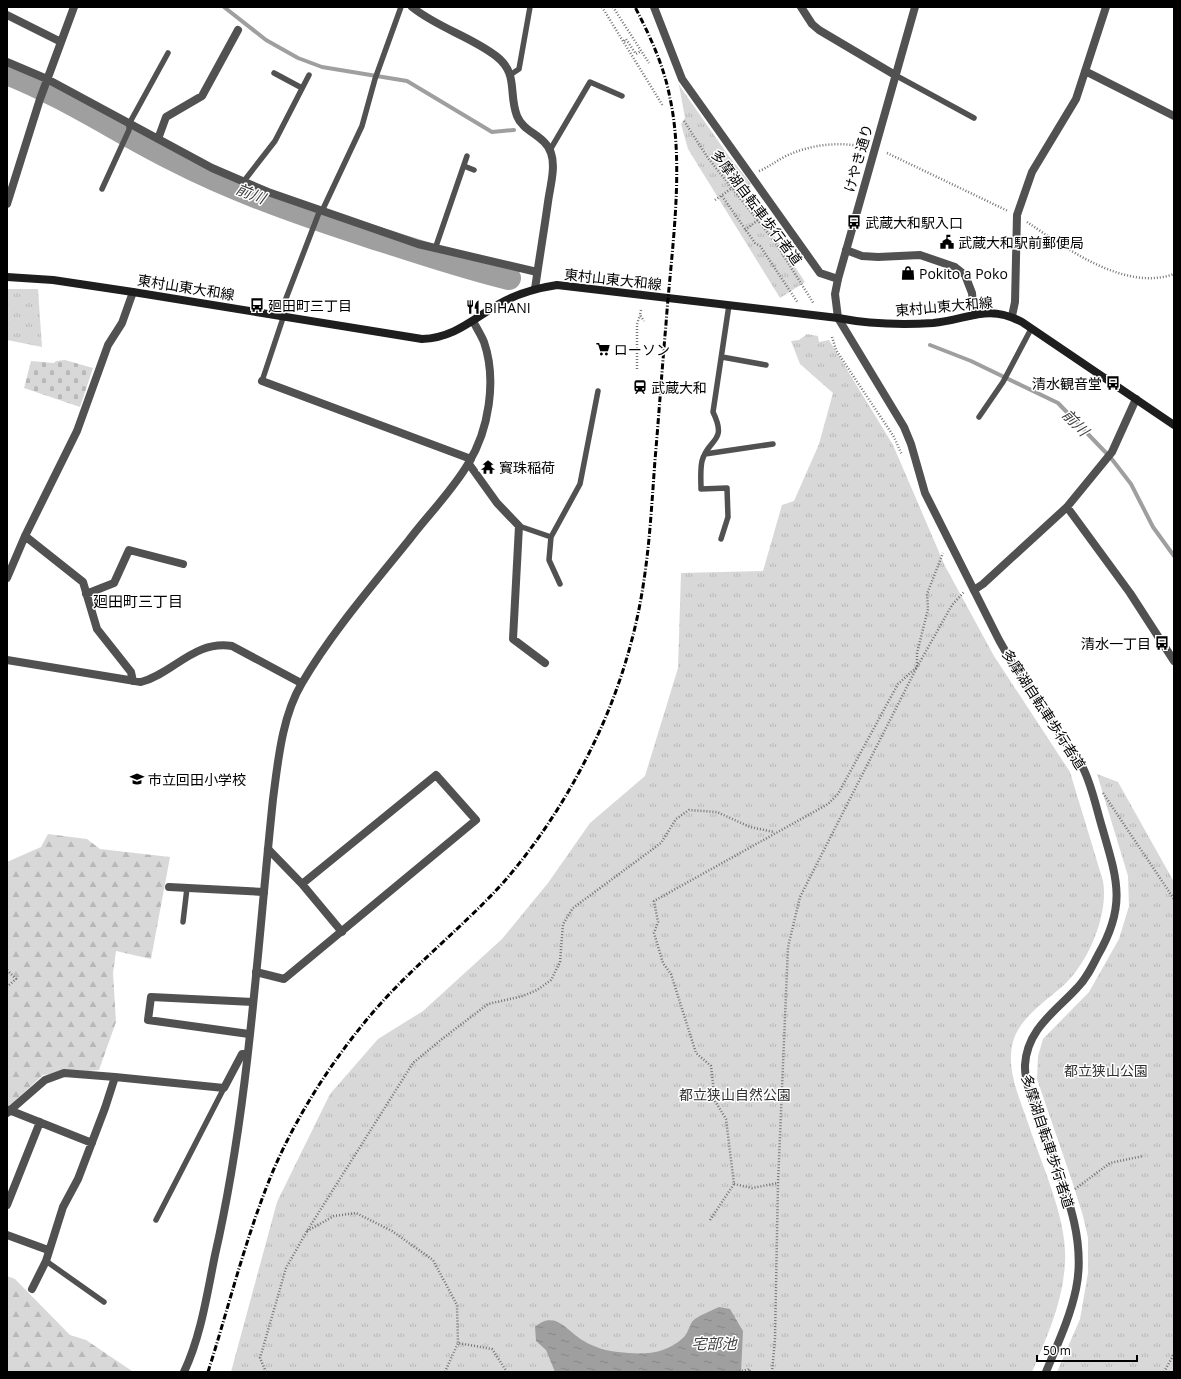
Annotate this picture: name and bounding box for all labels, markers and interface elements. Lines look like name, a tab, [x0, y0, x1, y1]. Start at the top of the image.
street label: けやき通り	[839, 122, 877, 194]
street label: 多摩湖自転車歩行者道	[707, 145, 807, 269]
water label: 前川	[233, 178, 271, 209]
place label: 武蔵大和駅入口	[865, 213, 963, 232]
bus stop icon: 武蔵大和駅入口	[846, 214, 862, 230]
place label: 武蔵大和駅前郵便局	[958, 233, 1084, 252]
public building icon: 武蔵大和駅前郵便局	[939, 234, 955, 250]
street label: 東村山東大和線	[563, 264, 663, 294]
place label: Pokito a Poko	[919, 264, 1008, 283]
shop icon: Pokito a Poko	[900, 265, 916, 281]
street label: 東村山東大和線	[136, 270, 236, 304]
street label: 東村山東大和線	[894, 292, 994, 320]
place label: 廻田町三丁目	[268, 296, 352, 315]
bus stop icon: 廻田町三丁目	[249, 297, 265, 313]
place label: BIHANI	[484, 298, 531, 317]
restaurant icon: BIHANI	[465, 299, 481, 315]
place label: ローソン	[614, 340, 670, 359]
supermarket icon: ローソン	[595, 341, 611, 357]
place label: 清水観音堂	[1032, 374, 1102, 393]
bus stop icon: 清水観音堂	[1105, 375, 1121, 391]
place label: 武蔵大和	[651, 378, 707, 397]
station icon: 武蔵大和	[632, 379, 648, 395]
water label: 前川	[1058, 404, 1095, 441]
place label: 寳珠稲荷	[499, 458, 555, 477]
temple icon: 寳珠稲荷	[480, 459, 496, 475]
district label: 廻田町三丁目	[93, 591, 183, 611]
place label: 清水一丁目	[1081, 634, 1151, 653]
bus stop icon: 清水一丁目	[1154, 635, 1170, 651]
street label: 多摩湖自転車歩行者道	[998, 645, 1090, 773]
place label: 市立回田小学校	[148, 770, 246, 789]
school or university icon: 市立回田小学校	[129, 771, 145, 787]
park label: 都立狭山公園	[1064, 1061, 1148, 1080]
street label: 多摩湖自転車歩行者道	[1017, 1071, 1079, 1211]
park label: 都立狭山自然公園	[679, 1085, 791, 1104]
water label: 宅部池	[691, 1333, 738, 1353]
scale bar	[1037, 1337, 1137, 1363]
text: 50 m	[1043, 1342, 1071, 1359]

